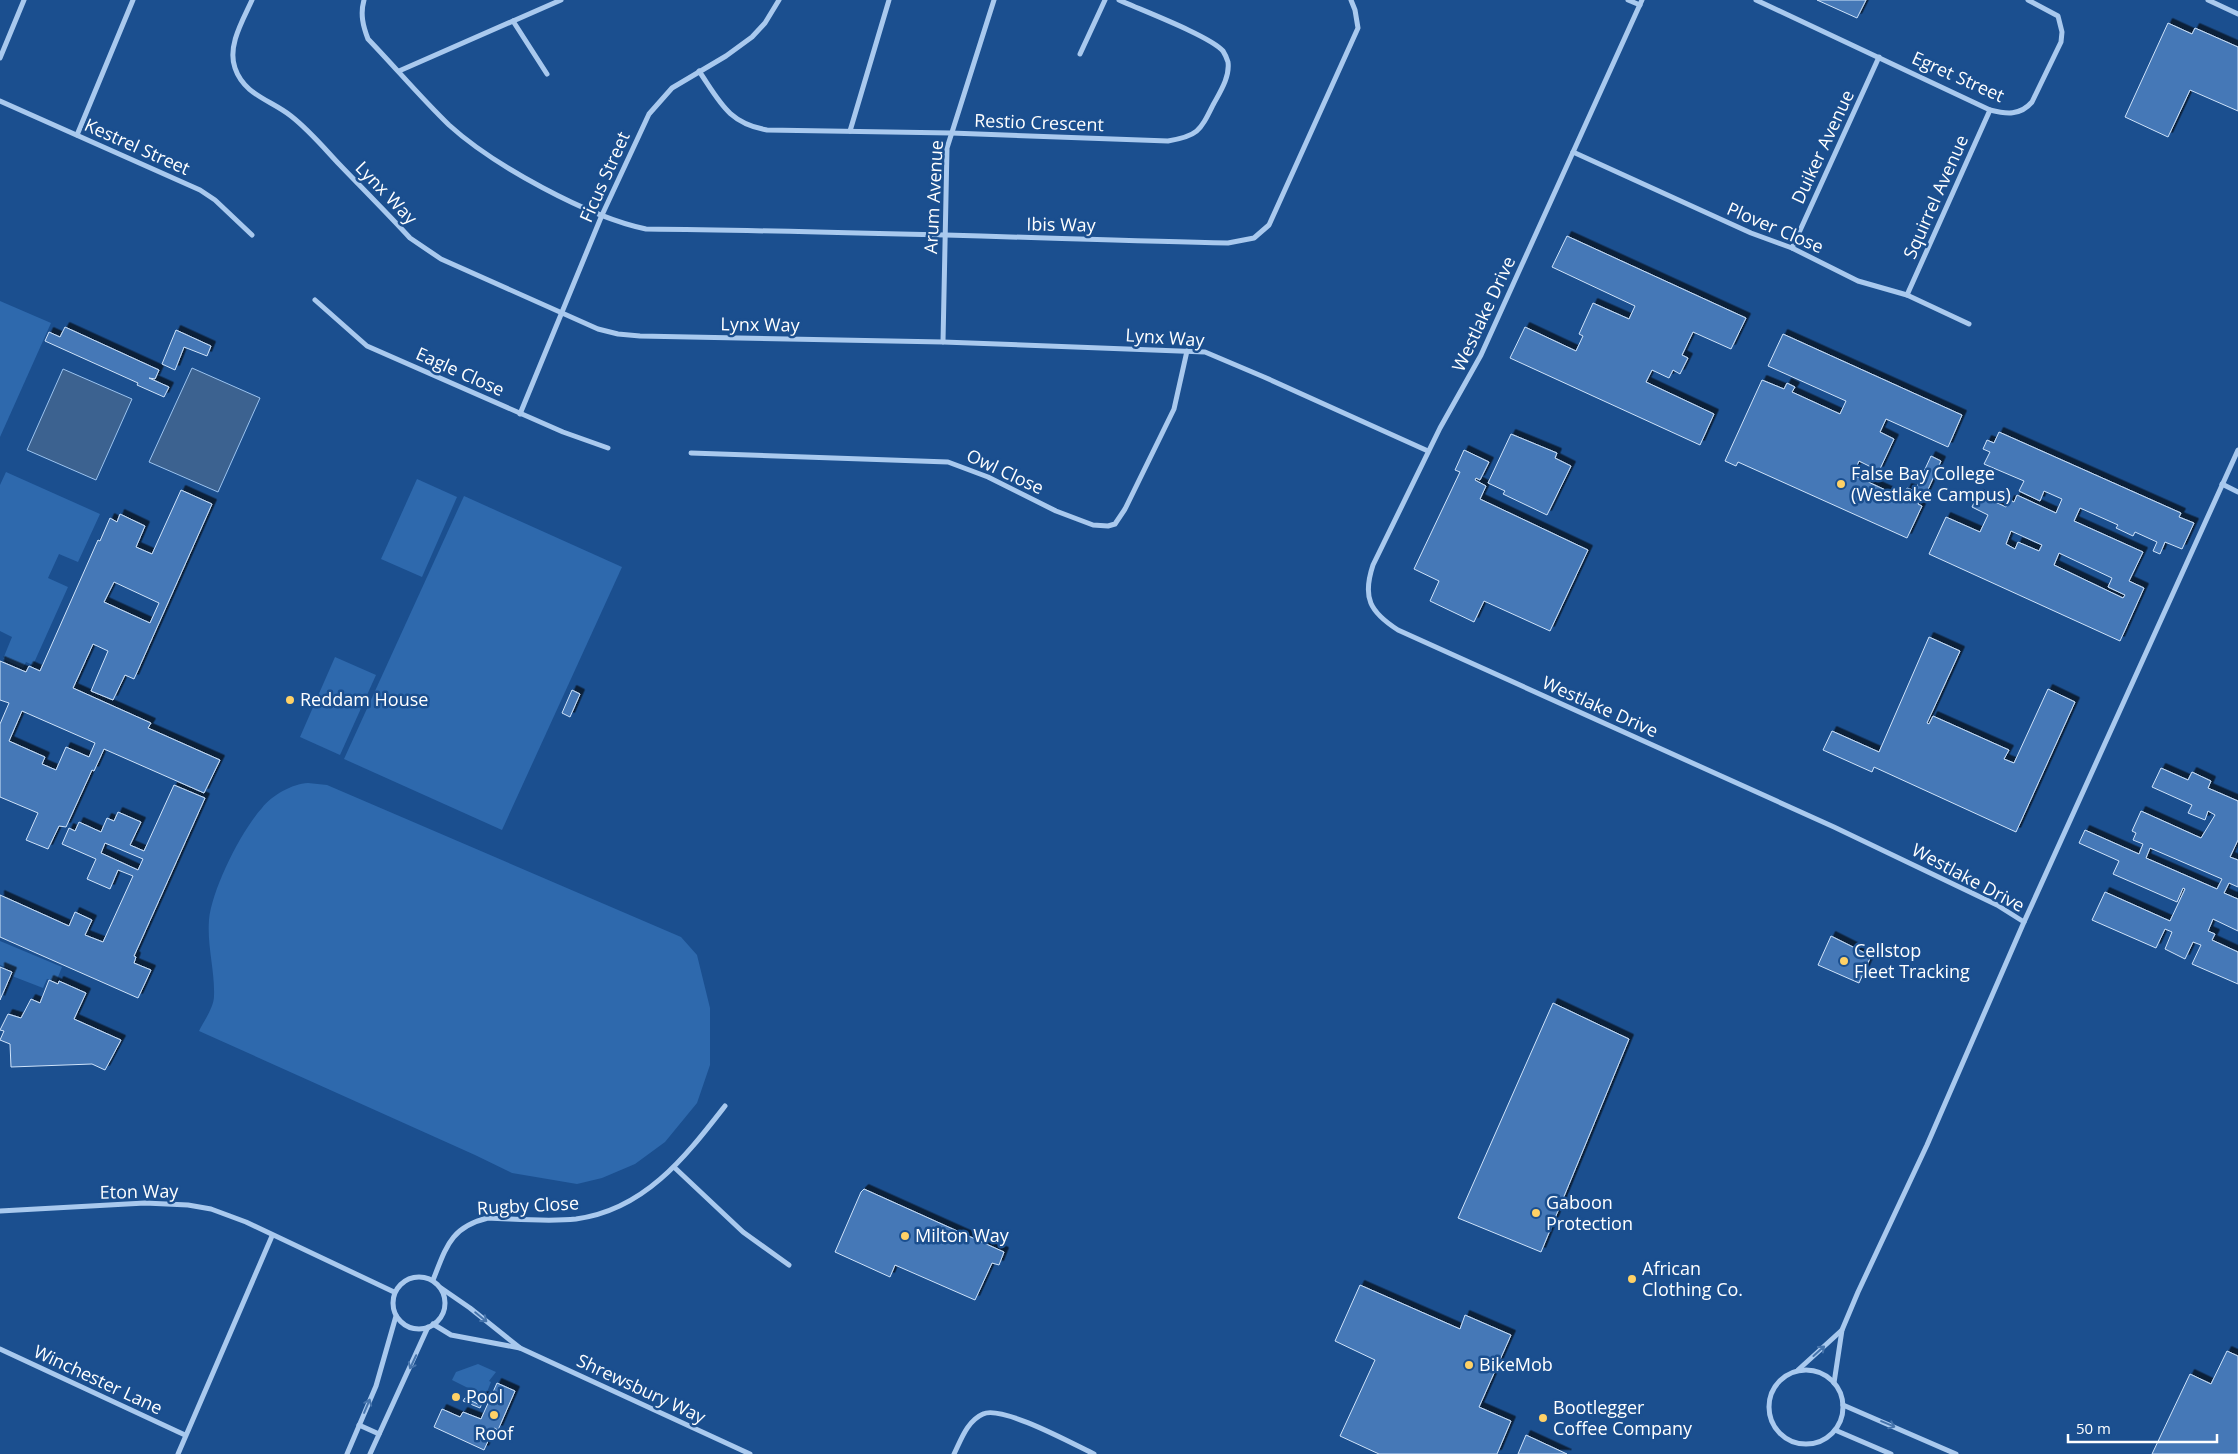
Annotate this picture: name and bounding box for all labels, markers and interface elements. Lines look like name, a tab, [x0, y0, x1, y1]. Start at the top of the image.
street label: Egret Street	[1908, 45, 2008, 107]
street label: Duiker Avenue	[1785, 86, 1859, 207]
street label: Restio Crescent	[974, 108, 1104, 136]
street label: Kestrel Street	[81, 112, 194, 180]
street label: Ficus Street	[573, 127, 635, 226]
street label: Squirrel Avenue	[1897, 131, 1973, 262]
street label: Arum Avenue	[918, 139, 948, 254]
street label: Lynx Way	[351, 155, 424, 230]
street label: Plover Close	[1723, 196, 1827, 258]
street label: Ibis Way	[1026, 211, 1097, 237]
street label: Westlake Drive	[1446, 252, 1520, 375]
street label: Lynx Way	[720, 311, 801, 337]
street label: Lynx Way	[1125, 322, 1206, 352]
street label: Eagle Close	[412, 341, 508, 401]
street label: Owl Close	[963, 443, 1048, 499]
place label: False Bay College (Westlake Campus)	[1851, 461, 2011, 506]
marker: False Bay College (Westlake Campus)	[1835, 478, 1847, 490]
street label: Westlake Drive	[1539, 670, 1662, 742]
place label: Reddam House	[300, 687, 428, 711]
marker: Reddam House	[284, 694, 296, 706]
street label: Westlake Drive	[1908, 837, 2029, 917]
place label: Cellstop Fleet Tracking	[1854, 938, 1970, 983]
marker: Cellstop Fleet Tracking	[1838, 955, 1850, 967]
street label: Eton Way	[99, 1178, 179, 1204]
street label: Rugby Close	[476, 1190, 580, 1220]
place label: Gaboon Protection	[1546, 1190, 1633, 1235]
marker: Gaboon Protection	[1530, 1207, 1542, 1219]
place label: Milton Way	[915, 1223, 1010, 1247]
marker: Milton Way	[899, 1230, 911, 1242]
place label: African Clothing Co.	[1642, 1256, 1743, 1301]
marker: African Clothing Co.	[1626, 1273, 1638, 1285]
one-way arrow	[474, 1311, 487, 1322]
street label: Winchester Lane	[30, 1339, 167, 1419]
one-way arrow	[1813, 1345, 1826, 1356]
street label: Shrewsbury Way	[573, 1348, 711, 1429]
place label: BikeMob	[1479, 1352, 1553, 1376]
one-way arrow	[408, 1354, 418, 1369]
marker: BikeMob	[1463, 1359, 1475, 1371]
place label: Pool	[466, 1384, 503, 1408]
marker: Pool	[450, 1391, 462, 1403]
place label: Bootlegger Coffee Company	[1553, 1395, 1693, 1440]
one-way arrow	[363, 1399, 373, 1414]
marker: Roof	[488, 1409, 500, 1421]
marker: Bootlegger Coffee Company	[1537, 1412, 1549, 1424]
scale bar	[2068, 1412, 2217, 1444]
text: 50 m	[2076, 1418, 2111, 1438]
one-way arrow	[1880, 1420, 1895, 1429]
place label: Roof	[475, 1421, 514, 1445]

